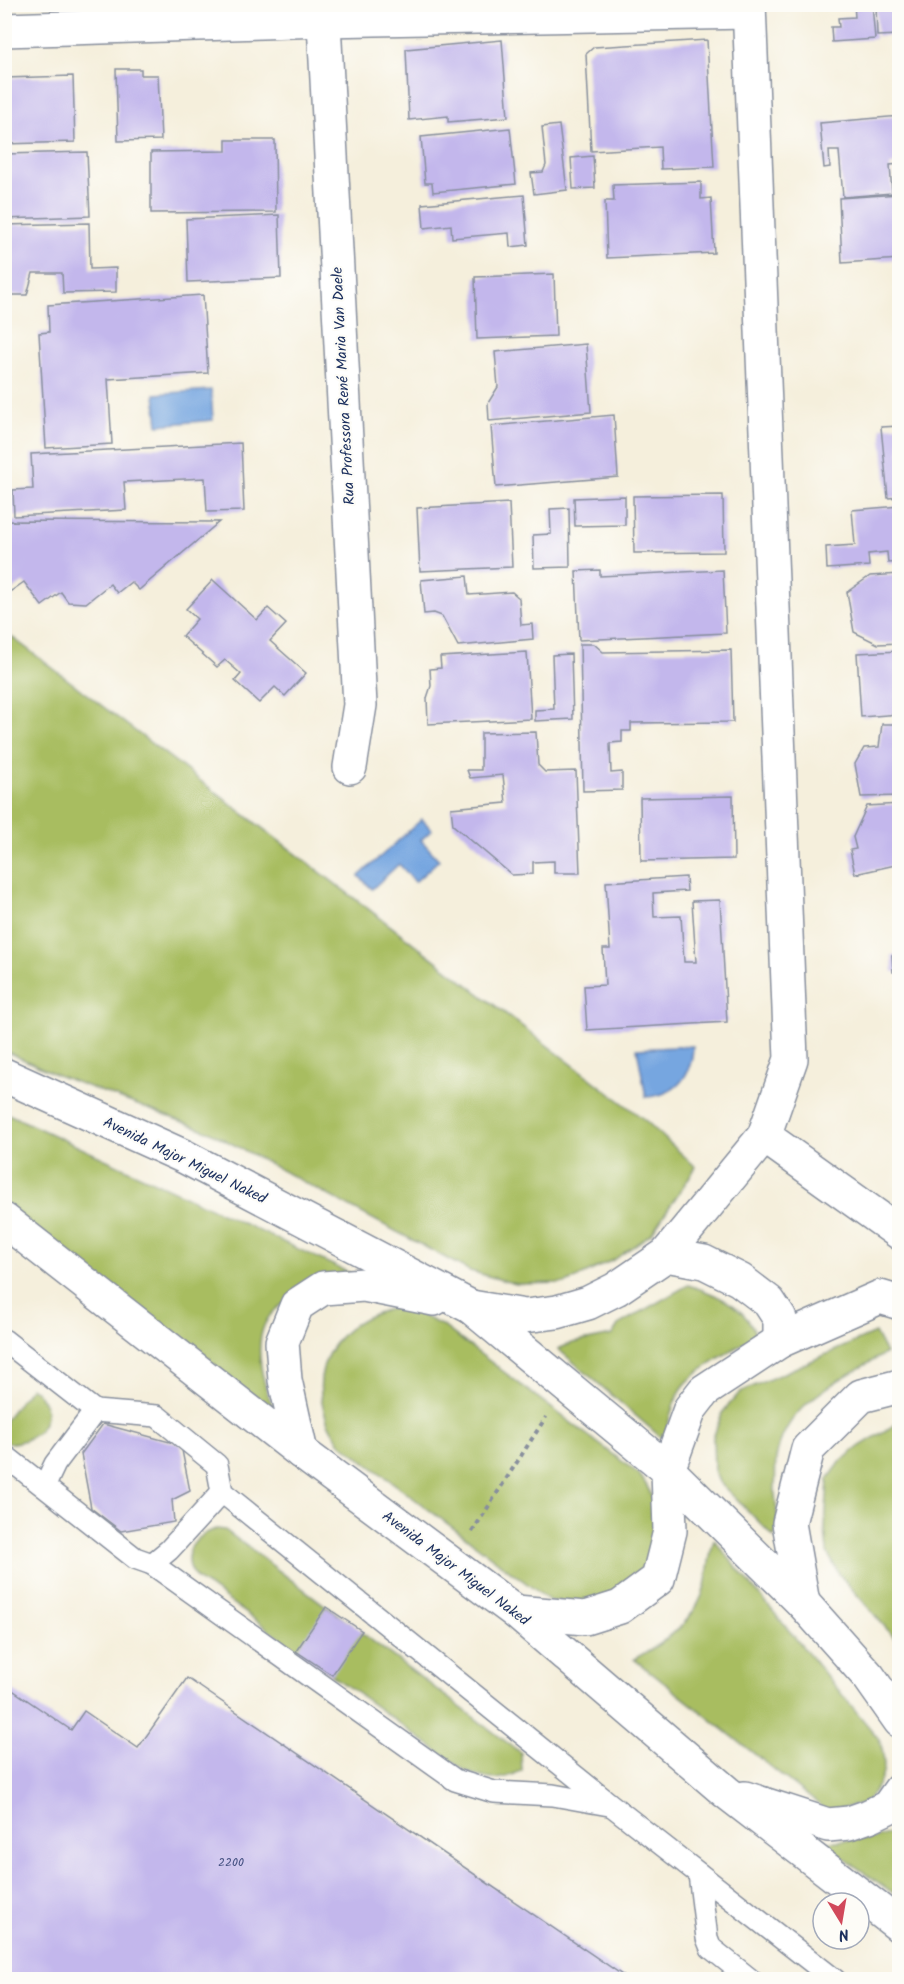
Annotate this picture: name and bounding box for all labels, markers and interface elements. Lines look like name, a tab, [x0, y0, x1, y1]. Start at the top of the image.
street label: Rua Professora René Maria Van Daele	[326, 266, 362, 506]
street label: Avenida Major Miguel Naked	[99, 1111, 271, 1211]
street label: Avenida Major Miguel Naked	[377, 1505, 535, 1633]
house number: 2200	[218, 1853, 244, 1872]
north arrow	[811, 1891, 871, 1951]
text: N	[836, 1921, 851, 1947]

